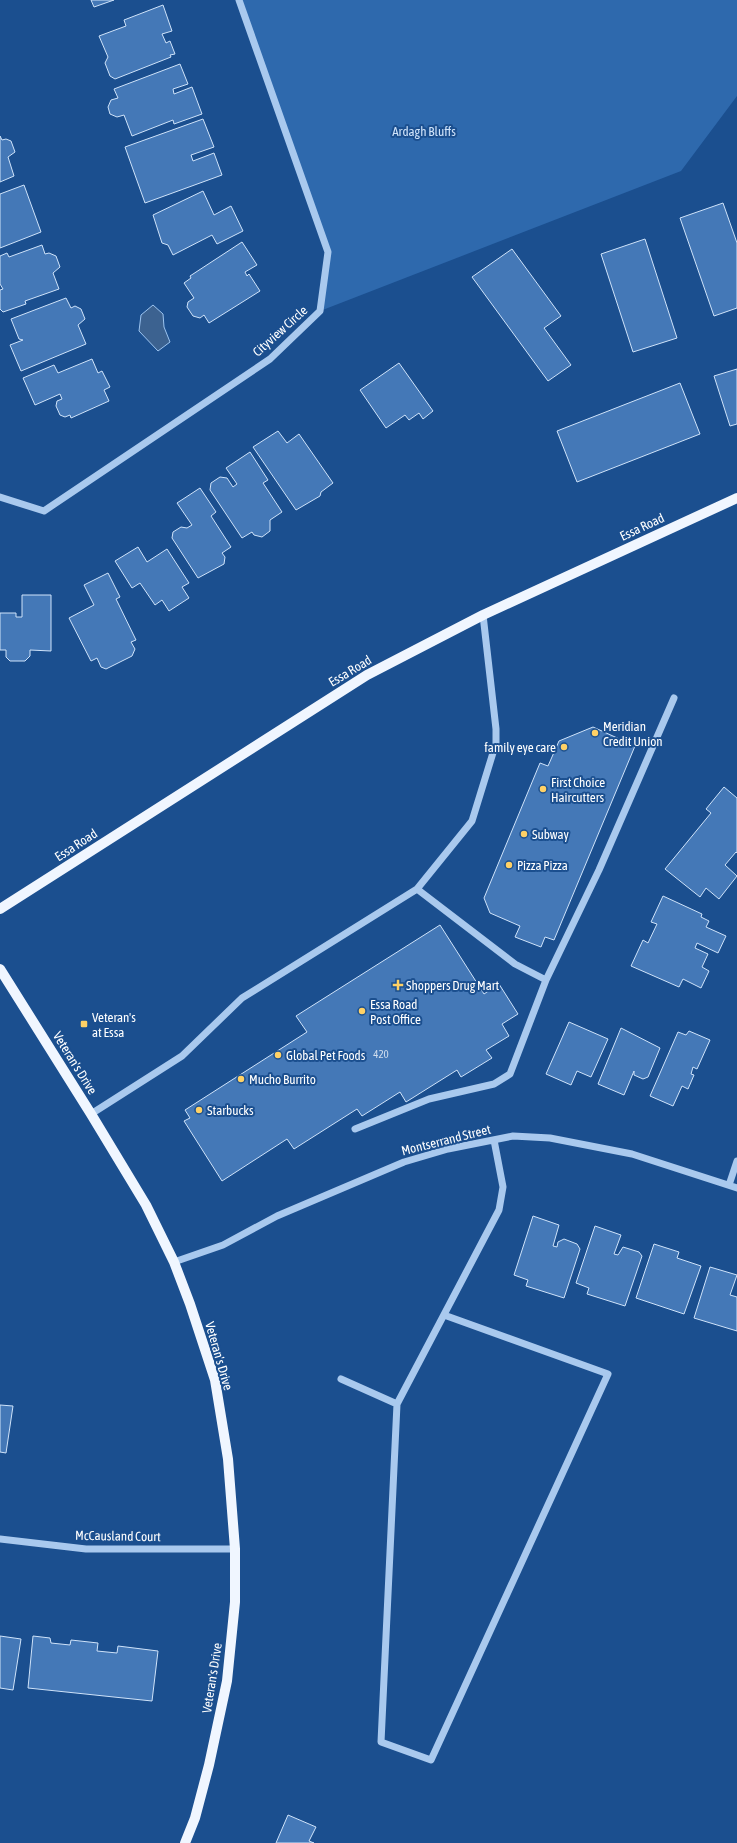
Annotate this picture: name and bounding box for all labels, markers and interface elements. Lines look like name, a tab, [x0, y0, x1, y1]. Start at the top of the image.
park label: Ardagh Bluffs	[392, 124, 456, 139]
street label: Cityview Circle	[250, 303, 310, 359]
street label: Essa Road	[617, 510, 667, 544]
street label: Essa Road	[326, 652, 374, 690]
place label: Meridian Credit Union	[603, 719, 663, 749]
marker: Meridian Credit Union	[590, 728, 600, 738]
place label: family eye care	[484, 740, 556, 755]
marker: family eye care	[559, 742, 569, 752]
place label: First Choice Haircutters	[551, 775, 605, 805]
marker: First Choice Haircutters	[538, 784, 548, 794]
street label: Essa Road	[52, 826, 100, 864]
place label: Subway	[532, 827, 569, 842]
marker: Subway	[519, 829, 529, 839]
place label: Pizza Pizza	[517, 858, 568, 873]
marker: Pizza Pizza	[504, 860, 514, 870]
place label: Shoppers Drug Mart	[406, 978, 500, 993]
marker: Shoppers Drug Mart	[393, 980, 403, 990]
place label: Essa Road Post Office	[370, 997, 421, 1027]
marker: Essa Road Post Office	[357, 1006, 367, 1016]
place label: Veteran's at Essa	[92, 1010, 136, 1040]
marker: Veteran's at Essa	[79, 1019, 89, 1029]
street label: Veteran's Drive	[50, 1029, 100, 1097]
place label: Global Pet Foods	[286, 1048, 366, 1063]
house number: 420	[373, 1048, 389, 1060]
marker: Global Pet Foods	[273, 1050, 283, 1060]
place label: Mucho Burrito	[249, 1072, 316, 1087]
marker: Mucho Burrito	[236, 1074, 246, 1084]
place label: Starbucks	[207, 1103, 254, 1118]
marker: Starbucks	[194, 1105, 204, 1115]
street label: Montserrand Street	[400, 1122, 492, 1158]
street label: Veteran's Drive	[202, 1320, 236, 1392]
street label: McCausland Court	[75, 1528, 161, 1544]
street label: Veteran's Drive	[199, 1642, 225, 1714]

